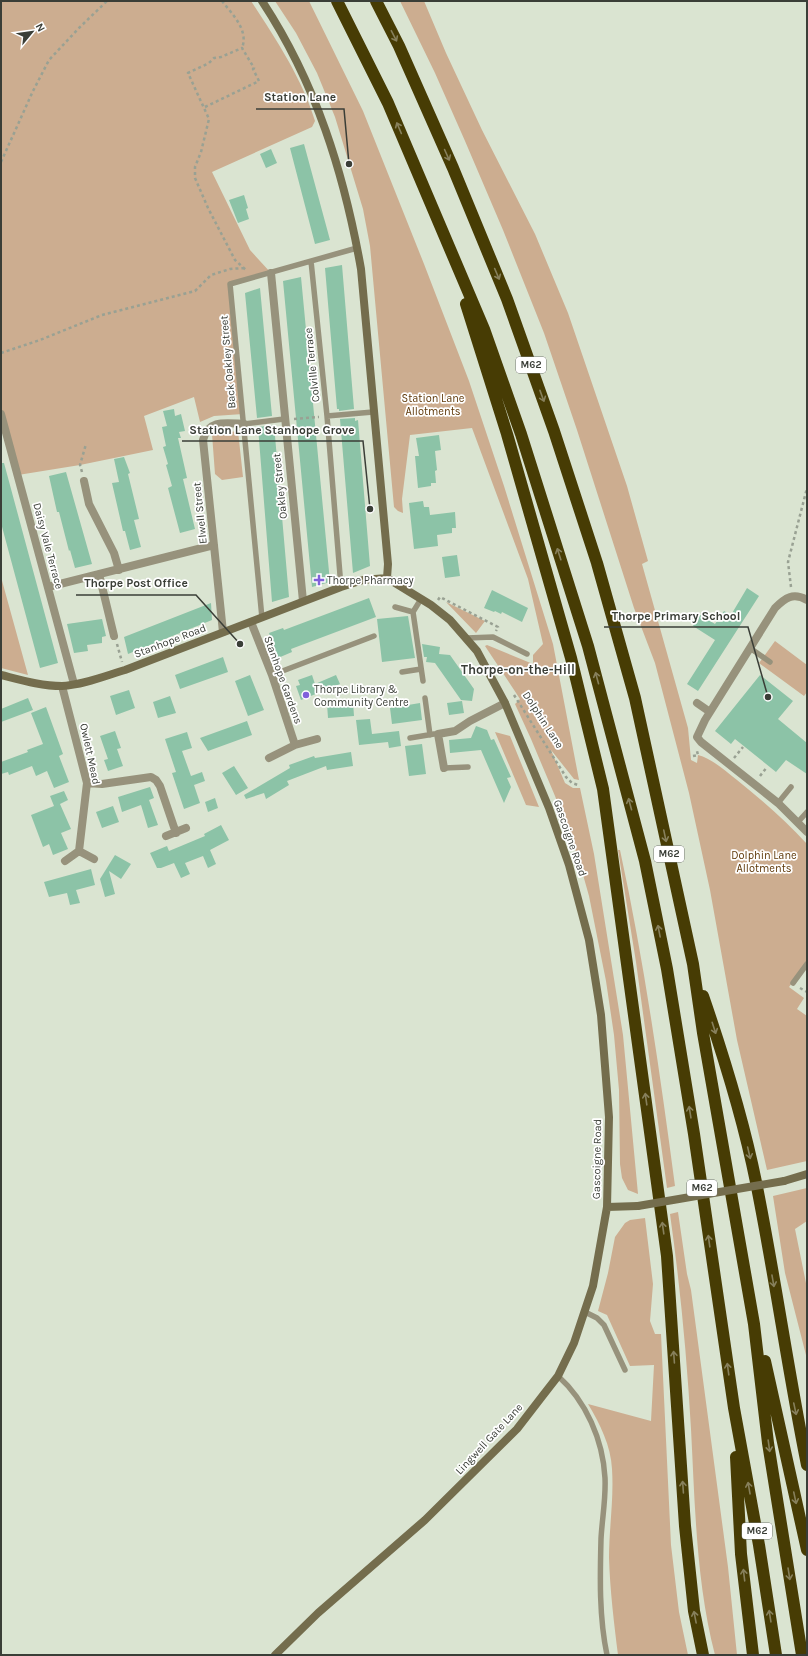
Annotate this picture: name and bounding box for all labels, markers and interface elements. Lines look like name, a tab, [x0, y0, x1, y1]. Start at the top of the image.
north arrow	[12, 12, 52, 52]
text: N	[33, 21, 48, 34]
one-way arrow	[391, 30, 398, 42]
callout: Station Lane	[256, 85, 344, 109]
text: Station Lane	[264, 90, 336, 104]
one-way arrow	[395, 123, 403, 135]
one-way arrow	[443, 148, 451, 160]
one-way arrow	[494, 268, 501, 280]
street label: Back Oakley Street	[217, 315, 239, 409]
street label: Colville Terrace	[302, 327, 322, 403]
road number: M62	[516, 357, 546, 373]
one-way arrow	[538, 390, 546, 402]
park label: Station Lane Allotments	[401, 392, 465, 418]
callout: Station Lane Stanhope Grove	[182, 417, 363, 441]
text: Station Lane Stanhope Grove	[189, 423, 355, 437]
street label: Oakley Street	[270, 452, 290, 520]
street label: Elwell Street	[190, 482, 210, 544]
street label: Daisy Vale Terrace	[30, 501, 66, 591]
one-way arrow	[555, 548, 562, 561]
callout: Thorpe Post Office	[76, 571, 196, 595]
place label: Thorpe Pharmacy	[327, 574, 414, 587]
marker: Thorpe Pharmacy	[314, 575, 324, 585]
text: Thorpe Post Office	[84, 576, 188, 590]
callout: Thorpe Primary School	[604, 603, 748, 627]
text: Thorpe Primary School	[612, 609, 740, 623]
street label: Stanhope Road	[132, 621, 208, 661]
street label: Stanhope Gardens	[261, 634, 305, 726]
district label: Thorpe-on-the-Hill	[461, 662, 575, 677]
one-way arrow	[592, 672, 600, 685]
place label: Thorpe Library & Community Centre	[314, 683, 409, 709]
street label: Dolphin Lane	[520, 689, 566, 751]
marker: Thorpe Library & Community Centre	[301, 690, 311, 700]
street label: Owlett Mead	[77, 722, 103, 786]
street label: Gascoigne Road	[551, 798, 589, 878]
one-way arrow	[626, 798, 633, 811]
one-way arrow	[662, 829, 670, 842]
road number: M62	[654, 846, 684, 862]
park label: Dolphin Lane Allotments	[731, 849, 797, 875]
one-way arrow	[655, 924, 663, 937]
one-way arrow	[711, 1021, 718, 1034]
one-way arrow	[642, 1093, 650, 1106]
one-way arrow	[686, 1106, 694, 1119]
street label: Gascoigne Road	[590, 1119, 604, 1199]
one-way arrow	[746, 1146, 754, 1159]
road number: M62	[687, 1180, 717, 1196]
one-way arrow	[659, 1222, 667, 1235]
one-way arrow	[705, 1235, 713, 1248]
one-way arrow	[769, 1274, 777, 1287]
one-way arrow	[670, 1351, 677, 1364]
one-way arrow	[724, 1363, 732, 1376]
street label: Lingwell Gate Lane	[453, 1400, 526, 1477]
one-way arrow	[792, 1402, 800, 1415]
one-way arrow	[765, 1439, 773, 1452]
one-way arrow	[679, 1481, 686, 1494]
one-way arrow	[744, 1482, 752, 1495]
one-way arrow	[792, 1491, 800, 1504]
road number: M62	[742, 1523, 772, 1539]
one-way arrow	[785, 1567, 793, 1580]
one-way arrow	[740, 1568, 748, 1581]
one-way arrow	[766, 1610, 774, 1623]
one-way arrow	[691, 1611, 699, 1624]

